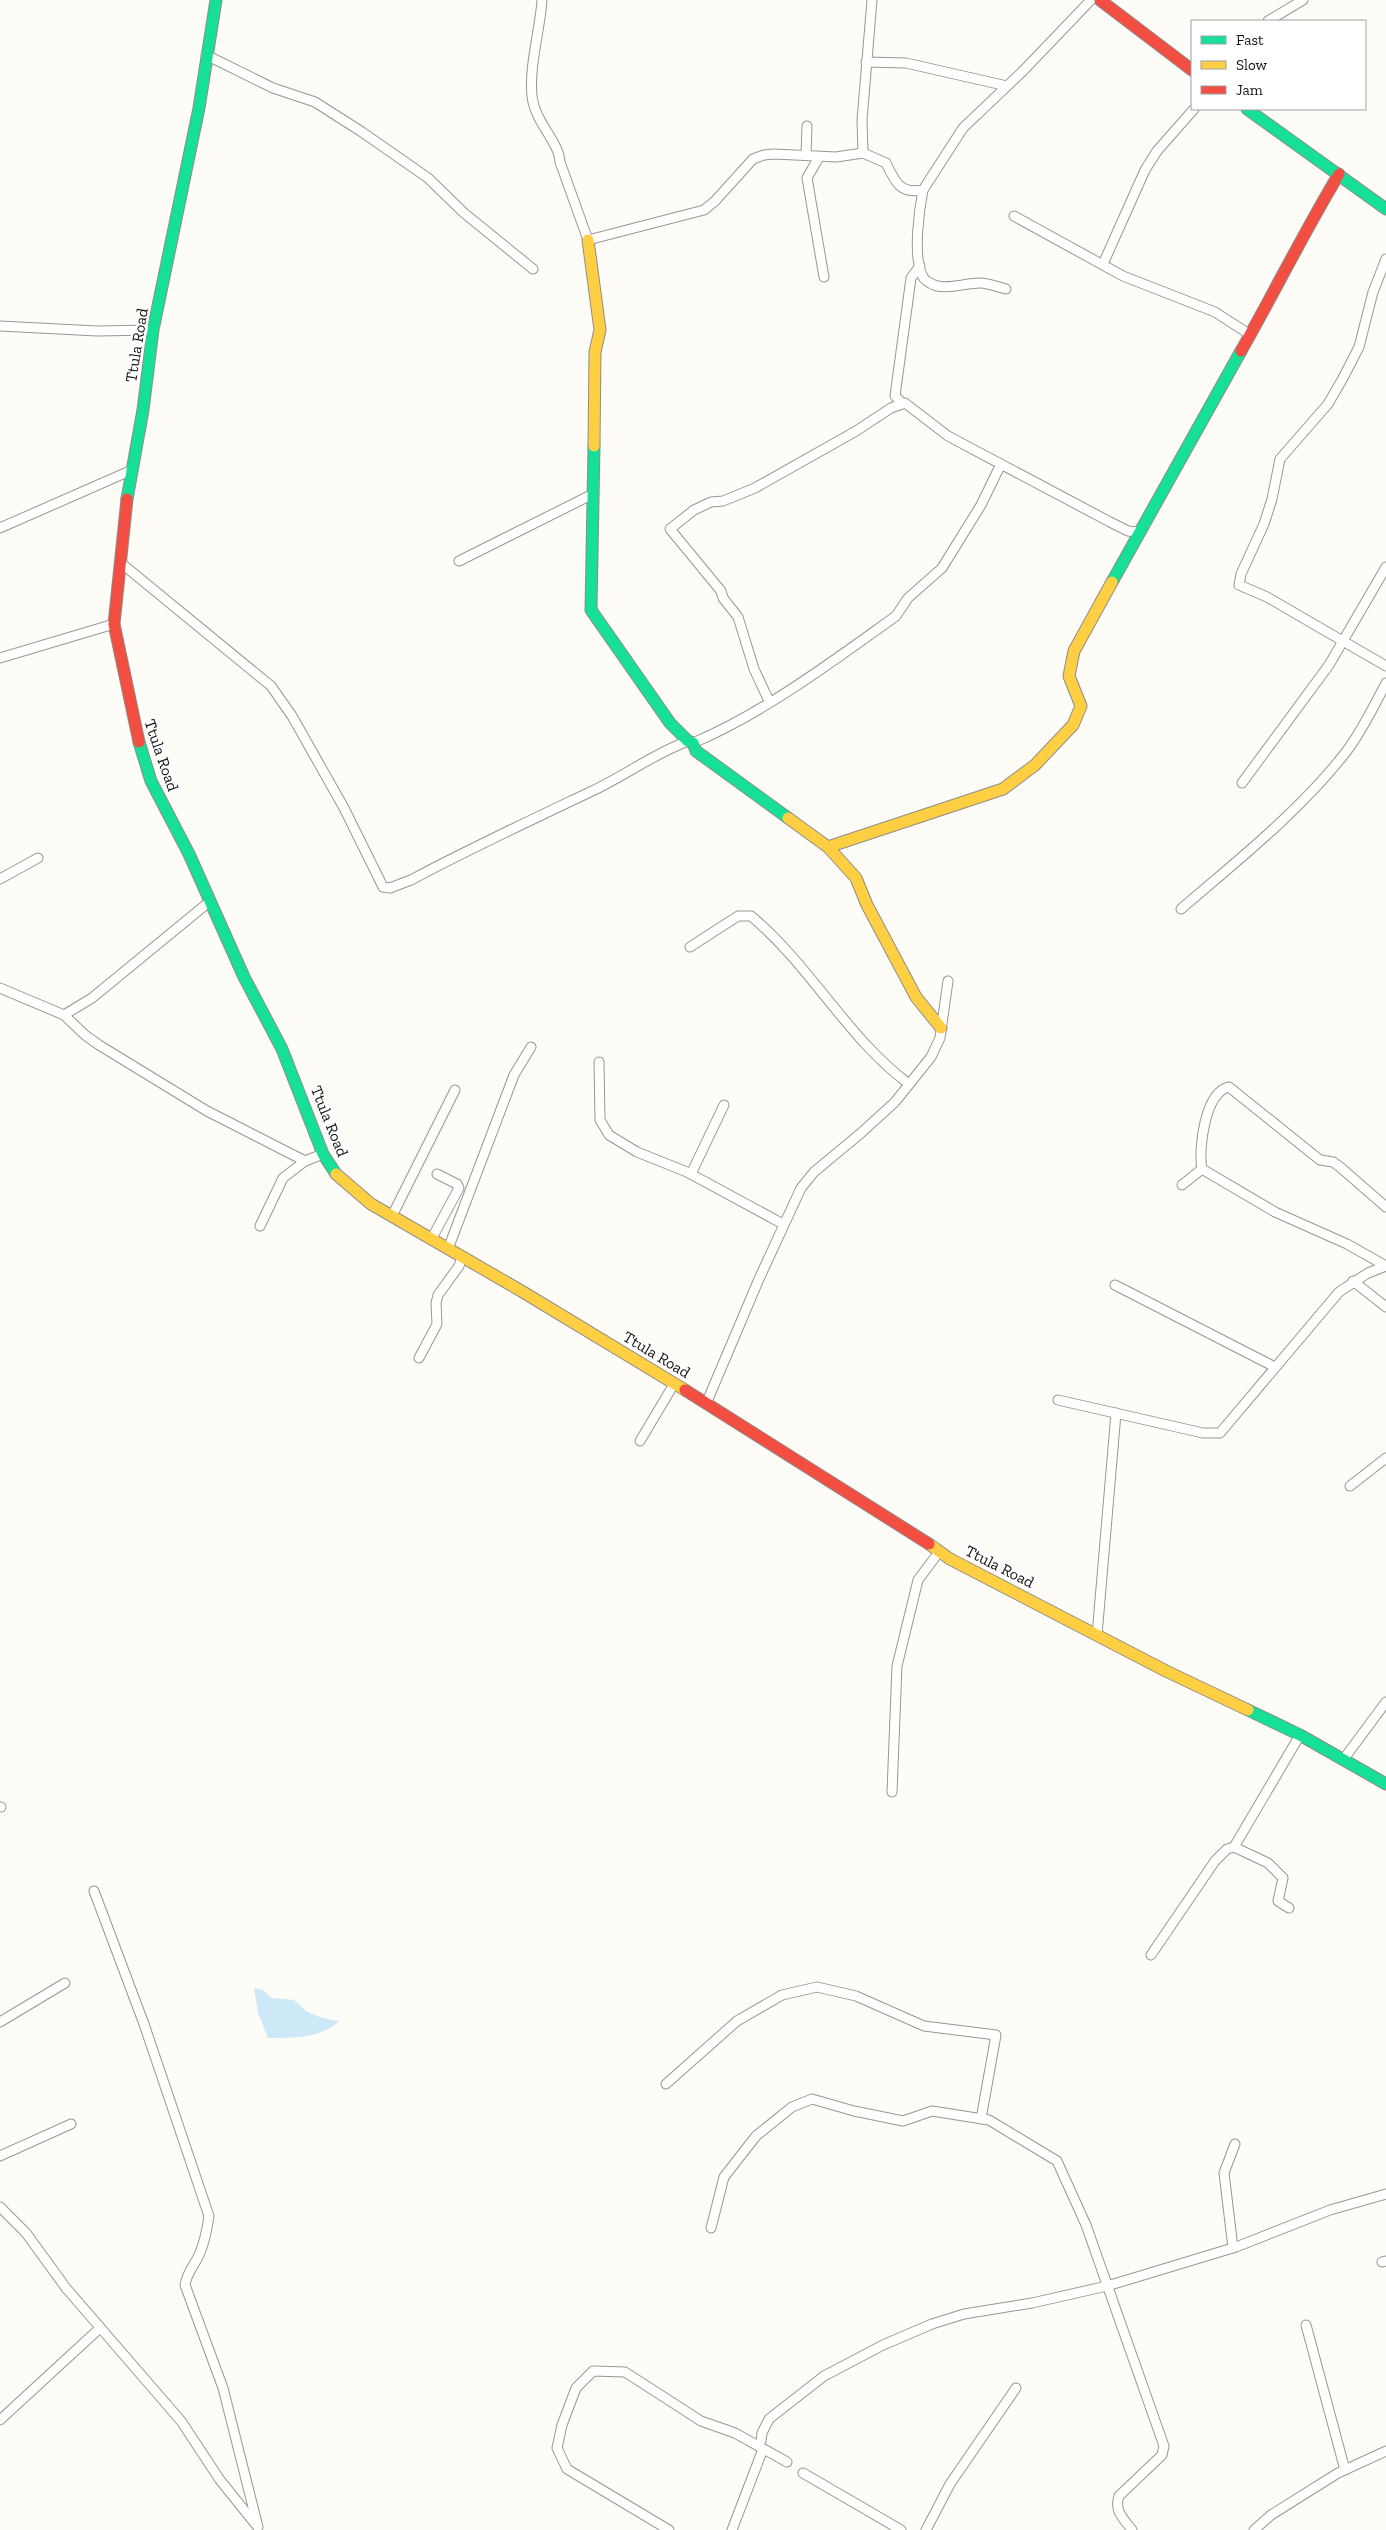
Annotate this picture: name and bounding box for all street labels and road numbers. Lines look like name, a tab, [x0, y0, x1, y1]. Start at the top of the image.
street label: Ttula Road	[121, 306, 152, 384]
street label: Ttula Road	[140, 717, 183, 794]
street label: Ttula Road	[307, 1083, 352, 1160]
street label: Ttula Road	[620, 1327, 694, 1382]
street label: Ttula Road	[962, 1541, 1038, 1592]

